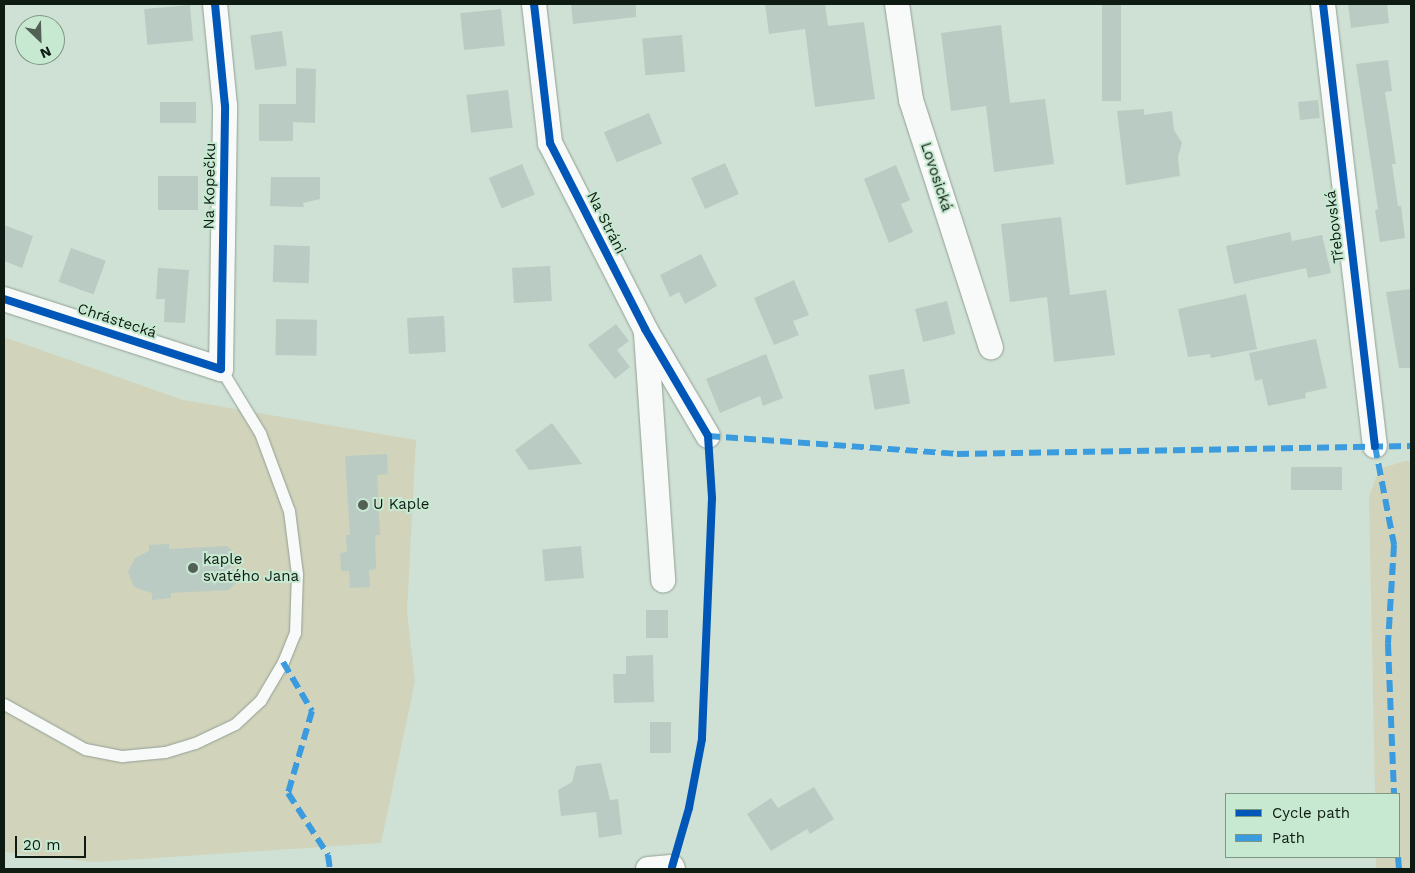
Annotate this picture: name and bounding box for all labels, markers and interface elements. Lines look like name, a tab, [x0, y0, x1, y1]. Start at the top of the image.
north arrow	[15, 15, 65, 65]
text: N	[38, 43, 54, 62]
street label: Lovosická	[916, 140, 956, 214]
street label: Na Kopečku	[200, 142, 220, 230]
street label: Na Stráni	[583, 189, 629, 257]
street label: Třebovská	[1322, 190, 1348, 264]
street label: Chrástecká	[75, 300, 159, 342]
place label: U Kaple	[373, 496, 430, 514]
marker: U Kaple	[357, 499, 369, 511]
place label: kaple svatého Jana	[203, 550, 299, 585]
marker: kaple svatého Jana	[187, 562, 199, 574]
legend	[1225, 793, 1400, 858]
text: Cycle path	[1272, 804, 1350, 822]
scale bar	[18, 826, 89, 858]
text: Path	[1272, 829, 1305, 847]
text: 20 m	[23, 836, 61, 854]

